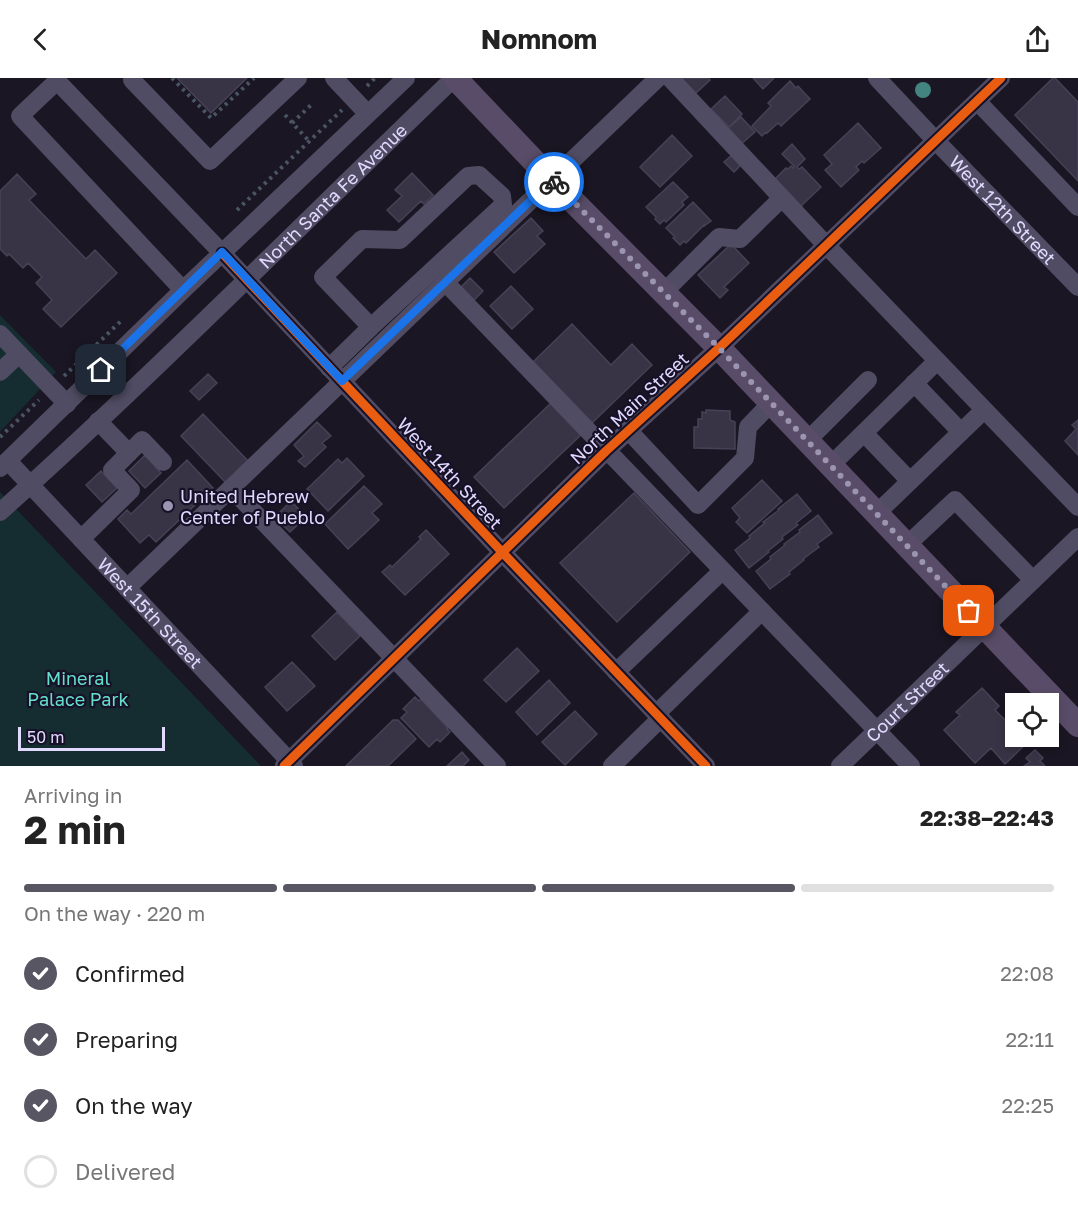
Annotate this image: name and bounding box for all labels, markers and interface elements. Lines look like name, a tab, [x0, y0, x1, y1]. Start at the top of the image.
icon: back	[24, 23, 57, 56]
text: Nomnom	[481, 23, 597, 55]
icon: share	[1021, 23, 1054, 56]
street label: North Santa Fe Avenue	[254, 119, 411, 273]
street label: West 12th Street	[945, 150, 1061, 269]
courier	[524, 152, 584, 212]
icon: bike	[538, 166, 571, 199]
pin	[75, 344, 126, 395]
street label: North Main Street	[565, 347, 693, 469]
icon: home	[84, 353, 117, 386]
street label: West 14th Street	[393, 413, 507, 533]
place label: United Hebrew Center of Pueblo	[180, 485, 325, 528]
marker: United Hebrew Center of Pueblo	[161, 499, 175, 513]
street label: West 15th Street	[93, 553, 207, 673]
pin	[943, 585, 994, 636]
icon: bag	[952, 594, 985, 627]
street label: Court Street	[861, 657, 953, 746]
park label: Mineral Palace Park	[27, 667, 129, 710]
map controls	[1005, 693, 1059, 747]
button: locate	[1005, 693, 1059, 747]
scale bar	[18, 724, 165, 752]
text: 50 m	[27, 727, 64, 747]
text: Arriving in	[24, 783, 122, 807]
text: 22:38–22:43	[920, 804, 1054, 831]
text: 2 min	[24, 806, 126, 853]
text: On the way · 220 m	[24, 901, 205, 925]
icon: check	[24, 957, 57, 990]
text: Confirmed	[75, 960, 185, 987]
text: 22:08	[1000, 961, 1054, 985]
icon: check	[24, 1023, 57, 1056]
text: Preparing	[75, 1026, 178, 1053]
text: 22:11	[1005, 1027, 1054, 1051]
icon: check	[24, 1089, 57, 1122]
text: On the way	[75, 1092, 193, 1119]
text: 22:25	[1002, 1093, 1054, 1117]
text: Delivered	[75, 1158, 175, 1185]

